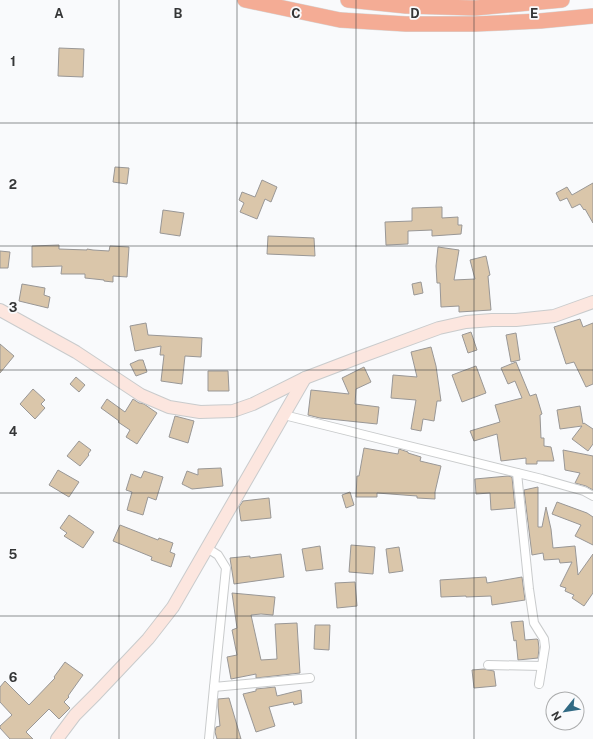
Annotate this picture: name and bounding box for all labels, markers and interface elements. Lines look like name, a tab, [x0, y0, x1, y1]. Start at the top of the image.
text: A	[54, 6, 64, 21]
text: B	[174, 6, 183, 21]
text: C	[291, 6, 301, 21]
text: D	[410, 6, 420, 21]
text: E	[530, 6, 538, 21]
text: 1	[10, 54, 16, 69]
text: 2	[9, 177, 17, 192]
text: 3	[9, 300, 18, 315]
text: 4	[9, 424, 18, 439]
text: 5	[9, 547, 18, 562]
text: 6	[9, 670, 18, 685]
north arrow	[545, 691, 585, 731]
text: N	[549, 709, 564, 723]

